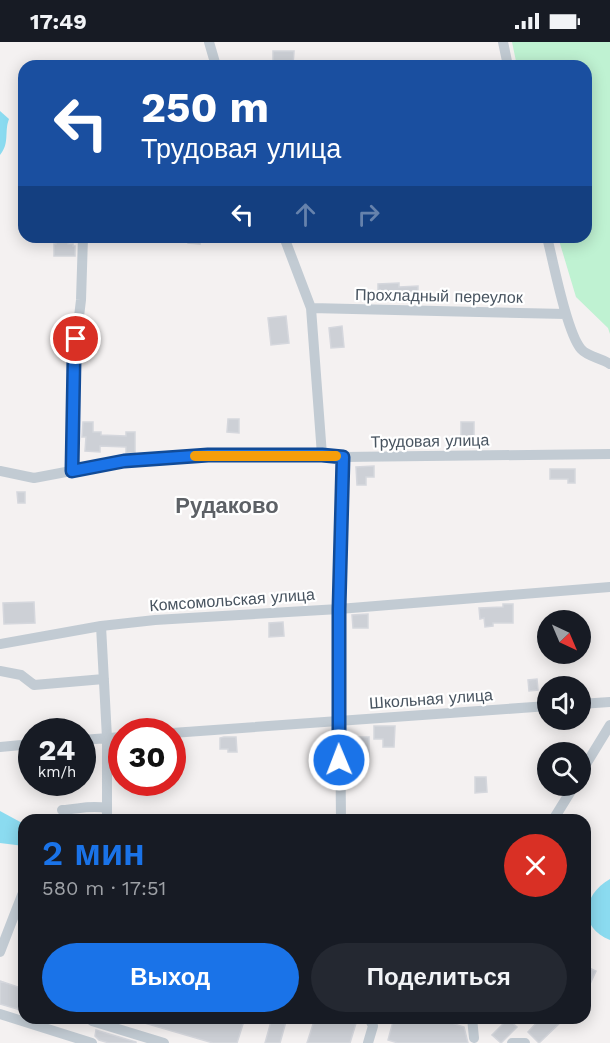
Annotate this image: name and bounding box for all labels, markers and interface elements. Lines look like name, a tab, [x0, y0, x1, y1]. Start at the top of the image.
text: 17:49	[30, 9, 87, 34]
text: 250 m	[141, 83, 269, 132]
icon: left	[42, 84, 120, 162]
text: Трудовая улица	[141, 133, 341, 165]
icon: left	[226, 198, 259, 231]
icon: ahead	[289, 198, 322, 231]
icon: right	[352, 198, 385, 231]
street label: Прохладный переулок	[355, 285, 524, 307]
pin	[50, 313, 101, 364]
icon: arrive	[59, 322, 92, 355]
street label: Трудовая улица	[371, 430, 490, 452]
district label: Рудаково	[175, 493, 279, 518]
street label: Комсомольская улица	[149, 585, 315, 615]
north arrow	[537, 610, 591, 664]
map controls	[537, 610, 591, 796]
button: sound	[537, 676, 591, 730]
street label: Школьная улица	[369, 685, 494, 713]
speed limit sign: 30	[108, 718, 186, 796]
position arrow	[307, 728, 371, 792]
text: 24	[39, 732, 75, 767]
button: search	[537, 742, 591, 796]
text: km/h	[38, 763, 76, 781]
text: 2 мин	[42, 832, 145, 874]
button: close	[504, 834, 567, 897]
text: 580 m · 17:51	[42, 876, 166, 900]
button: Выход	[42, 943, 299, 1012]
button: Поделиться	[311, 943, 567, 1012]

